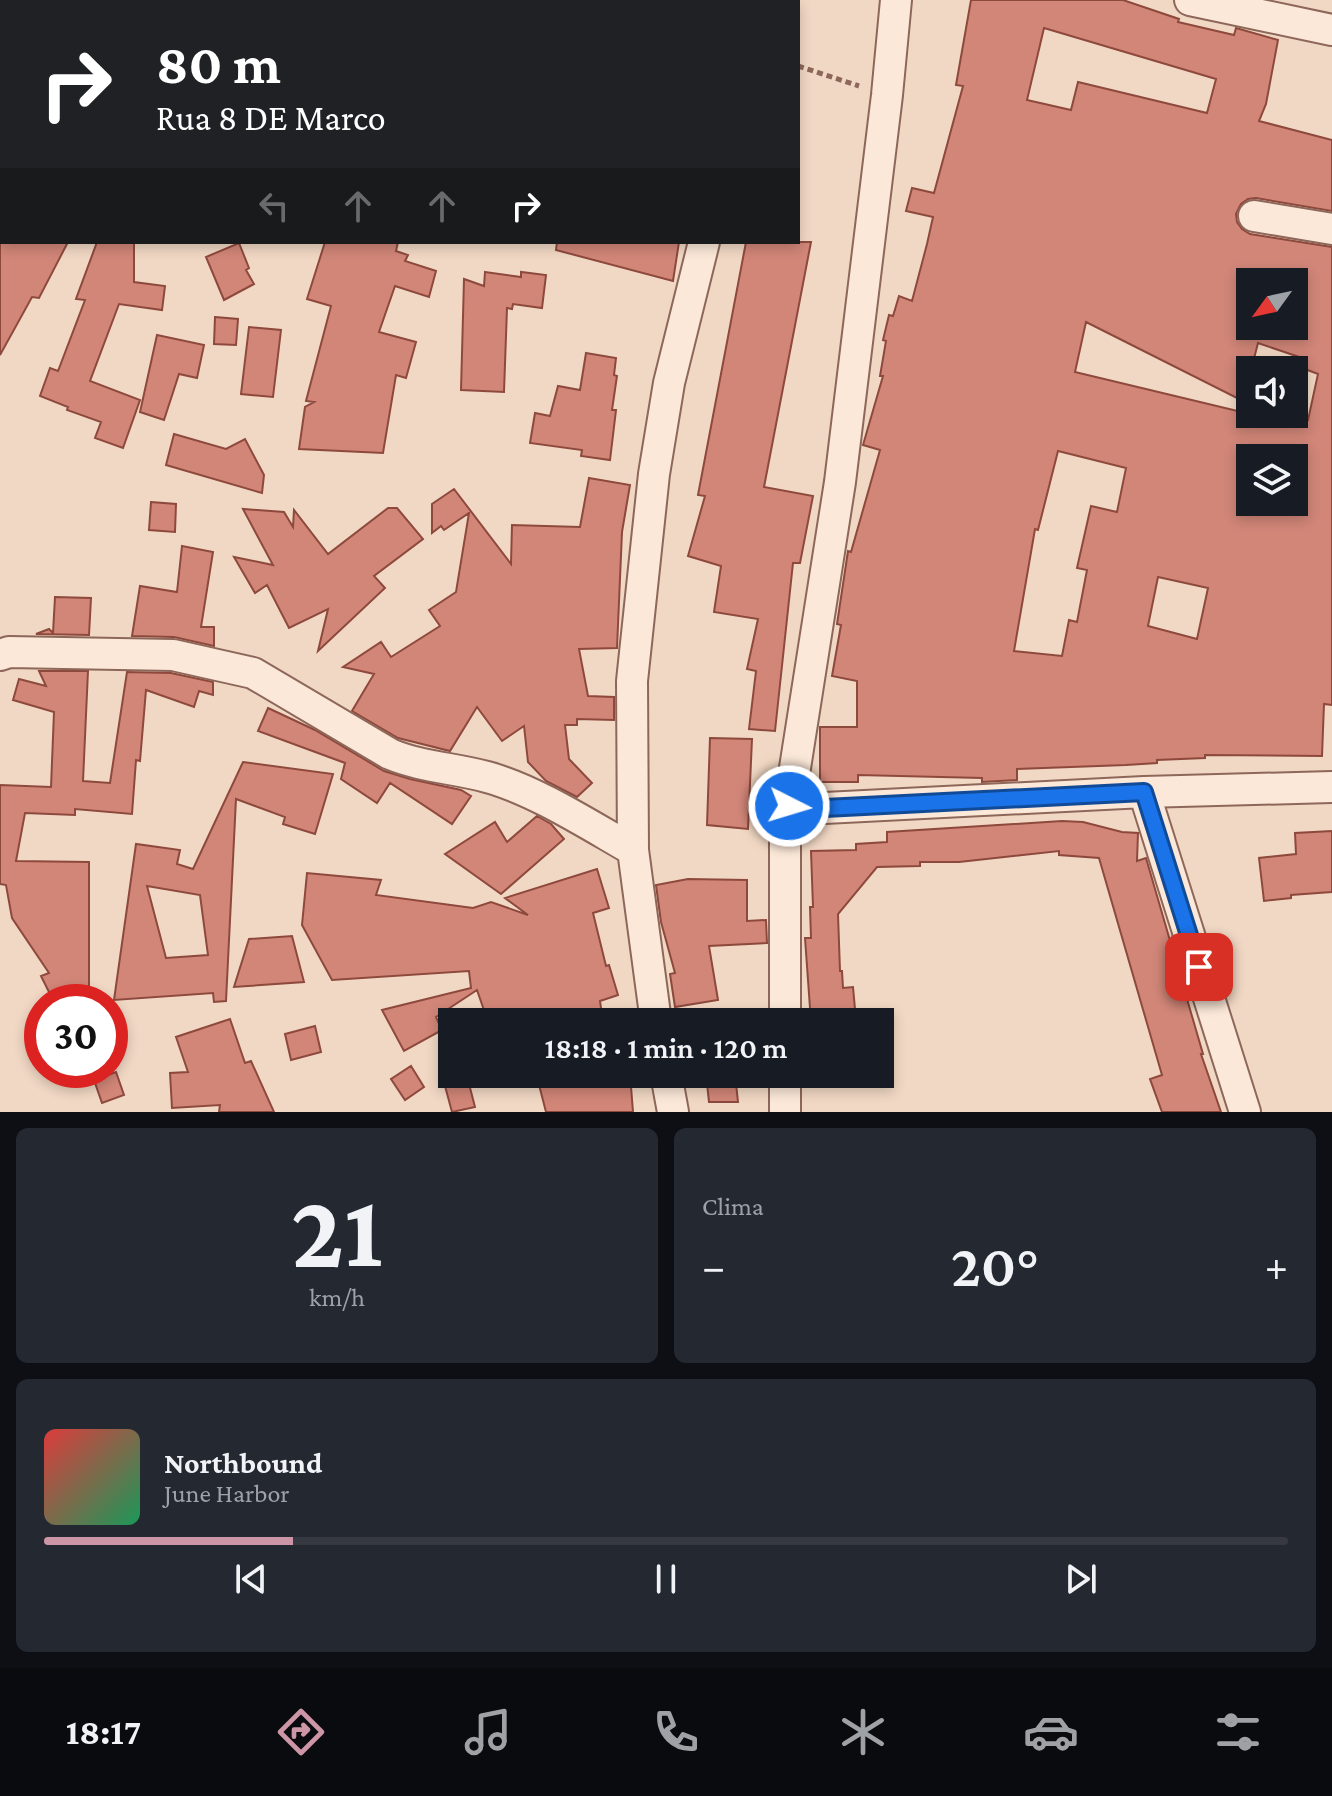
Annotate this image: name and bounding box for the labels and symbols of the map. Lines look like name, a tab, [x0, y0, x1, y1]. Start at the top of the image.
north arrow	[1236, 268, 1308, 340]
position arrow	[747, 764, 831, 848]
pin	[1165, 933, 1233, 1001]
speed limit sign: 30	[24, 984, 128, 1088]

